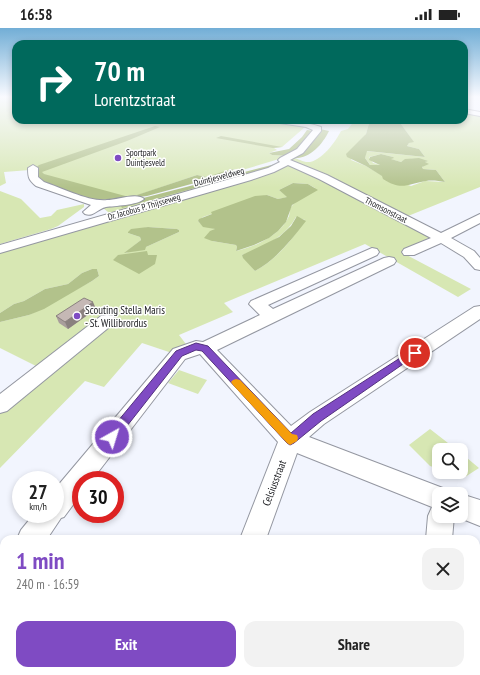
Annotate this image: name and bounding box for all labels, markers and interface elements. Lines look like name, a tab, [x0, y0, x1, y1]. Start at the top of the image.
text: 16:58	[20, 5, 52, 24]
text: 70 m	[94, 52, 145, 89]
icon: right	[28, 56, 80, 108]
text: Lorentzstraat	[94, 88, 175, 111]
place label: Sportpark Duintjesveld	[126, 147, 165, 169]
marker: Sportpark Duintjesveld	[113, 153, 123, 163]
street label: Duintjesveldweg	[192, 164, 246, 189]
street label: Dr. Jacobus P. Thijsseweg	[106, 191, 182, 223]
street label: Thomsonstraat	[363, 194, 410, 225]
place label: Scouting Stella Maris - St. Willibrordus	[85, 303, 165, 330]
marker: Scouting Stella Maris - St. Willibrordus	[72, 311, 82, 321]
pin	[398, 336, 432, 370]
icon: arrive	[404, 342, 426, 364]
position arrow	[91, 416, 133, 458]
map controls	[432, 443, 468, 523]
button: search	[432, 443, 468, 479]
street label: Celsiusstraat	[259, 458, 289, 508]
speed limit sign: 30	[72, 471, 124, 523]
text: 27	[28, 479, 48, 505]
button: layers	[432, 487, 468, 523]
text: km/h	[29, 500, 47, 513]
text: 1 min	[16, 545, 64, 576]
button: close	[422, 548, 464, 590]
text: 240 m · 16:59	[16, 576, 79, 593]
button: Exit	[16, 621, 236, 667]
button: Share	[244, 621, 464, 667]

